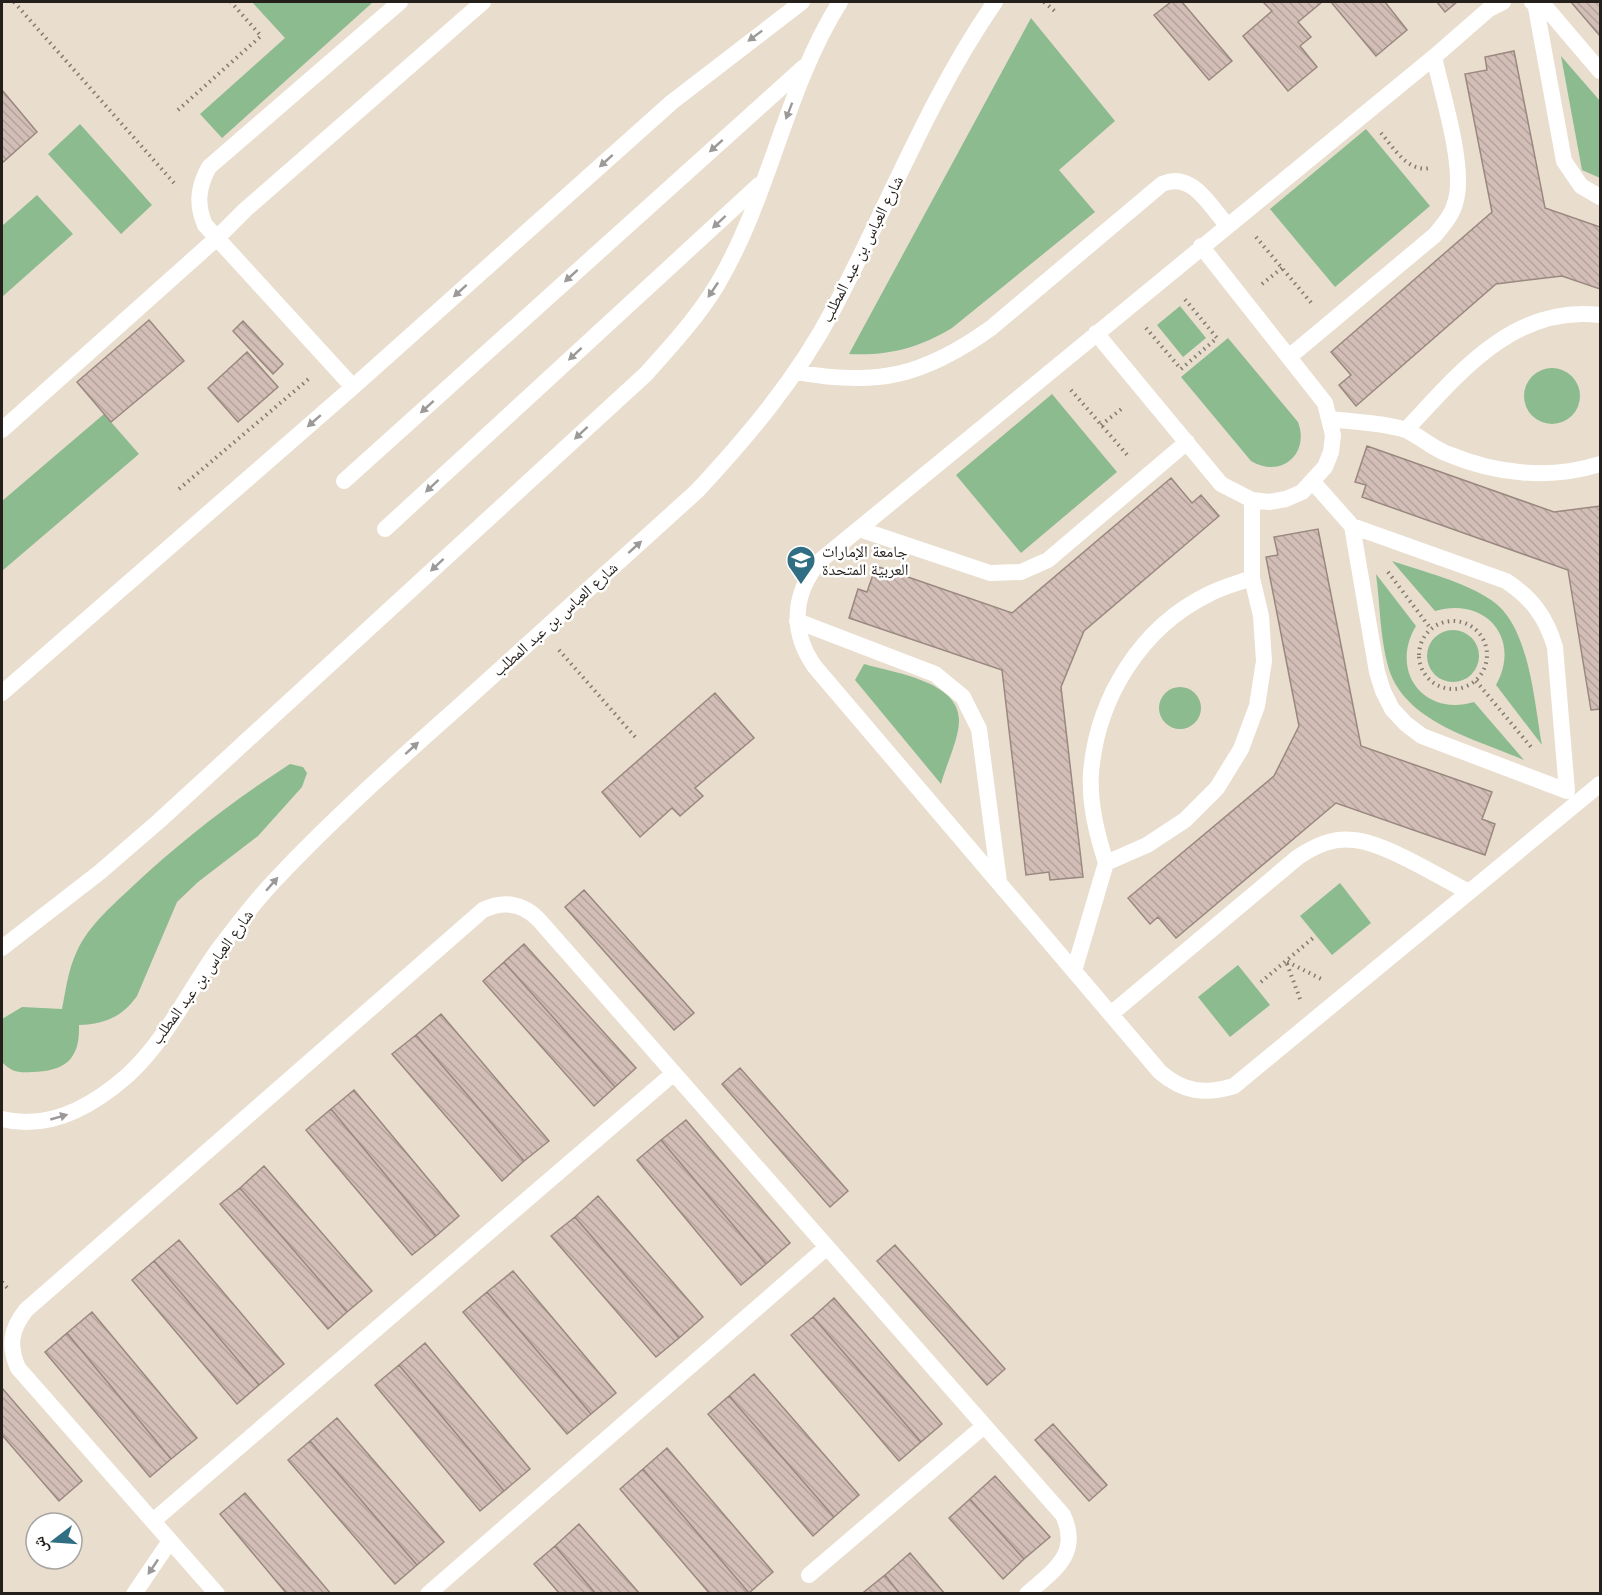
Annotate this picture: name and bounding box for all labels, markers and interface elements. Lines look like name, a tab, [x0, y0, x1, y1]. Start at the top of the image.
one-way arrow	[748, 30, 763, 42]
one-way arrow	[784, 103, 794, 121]
one-way arrow	[709, 139, 724, 152]
one-way arrow	[598, 154, 613, 168]
street label: شارع العباس بن عبد المطلب	[818, 173, 908, 326]
one-way arrow	[712, 215, 727, 228]
one-way arrow	[564, 269, 579, 283]
one-way arrow	[707, 282, 719, 298]
one-way arrow	[453, 284, 468, 297]
one-way arrow	[568, 347, 583, 361]
one-way arrow	[419, 400, 434, 414]
one-way arrow	[306, 414, 322, 427]
one-way arrow	[574, 426, 589, 439]
one-way arrow	[424, 479, 439, 493]
one-way arrow	[627, 540, 642, 554]
place label: جامعة الإمارات العربية المتحدة	[822, 543, 908, 579]
school or university icon: جامعة الإمارات العربية المتحدة	[785, 544, 817, 586]
one-way arrow	[430, 558, 445, 572]
street label: شارع العباس بن عبد المطلب	[489, 559, 622, 681]
one-way arrow	[404, 742, 419, 755]
one-way arrow	[265, 877, 278, 892]
street label: شارع العباس بن عبد المطلب	[148, 907, 258, 1049]
one-way arrow	[50, 1112, 68, 1121]
north arrow	[24, 1511, 84, 1571]
text: ش	[30, 1534, 52, 1556]
one-way arrow	[147, 1559, 159, 1575]

